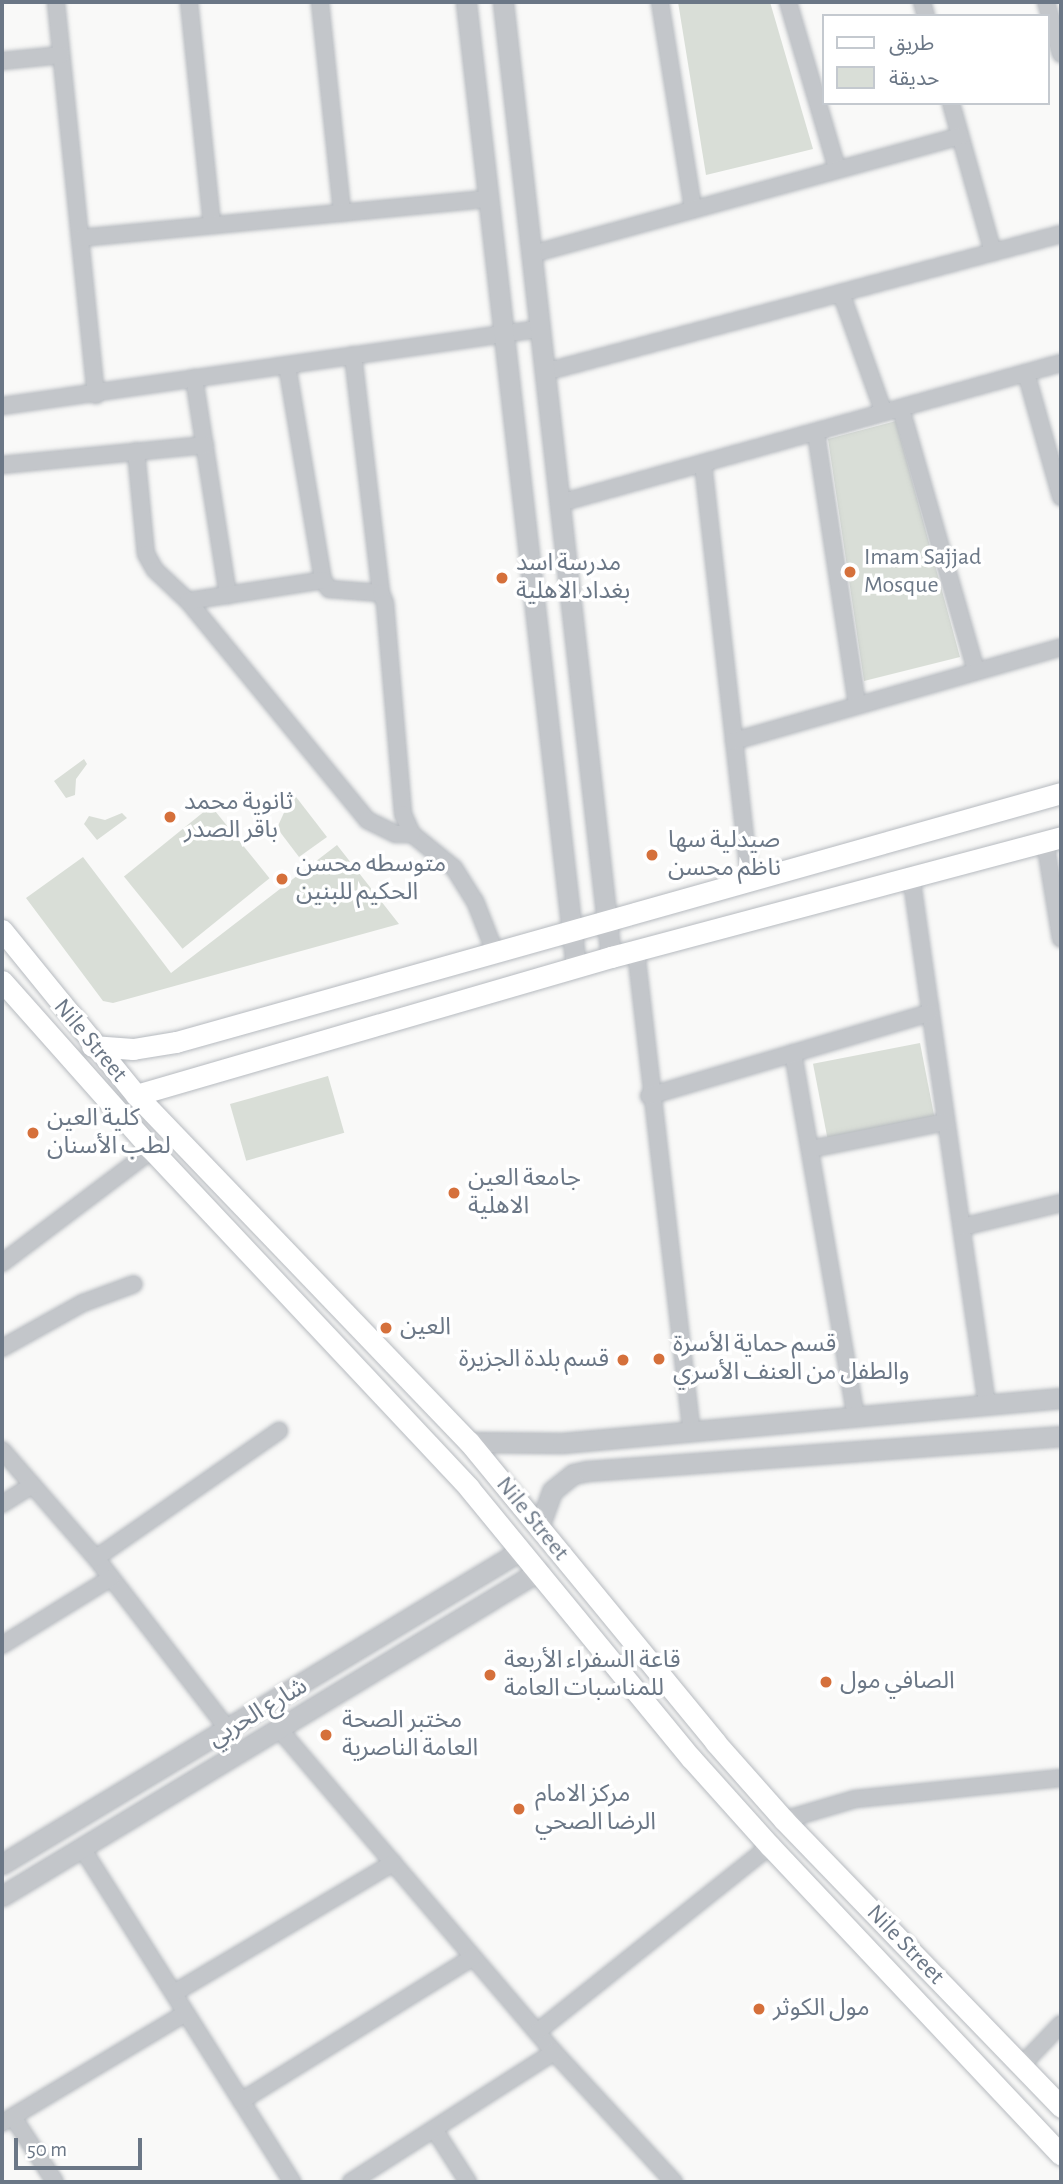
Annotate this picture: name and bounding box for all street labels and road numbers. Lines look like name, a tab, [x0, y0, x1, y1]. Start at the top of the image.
street label: Nile Street	[47, 994, 133, 1088]
street label: Nile Street	[489, 1471, 575, 1567]
street label: شارع الحربي	[203, 1672, 313, 1754]
street label: Nile Street	[860, 1899, 950, 1991]

